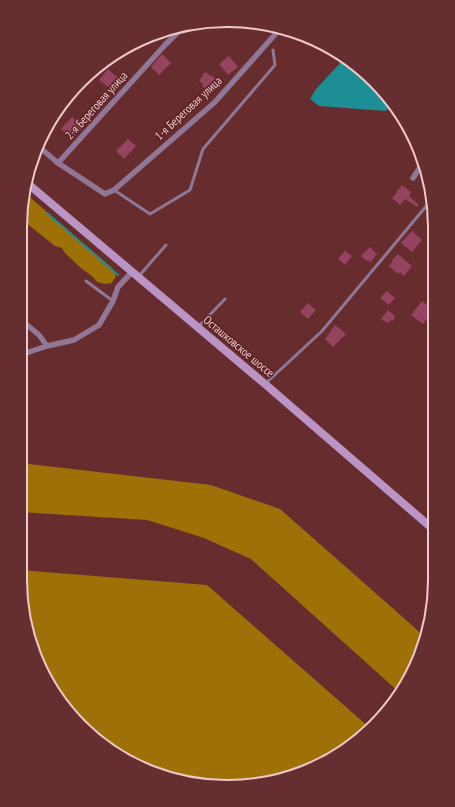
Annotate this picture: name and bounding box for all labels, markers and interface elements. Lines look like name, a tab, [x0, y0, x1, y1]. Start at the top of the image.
street label: 2-я Береговая улица	[61, 68, 131, 142]
street label: 1-я Береговая улица	[151, 73, 225, 143]
street label: Осташковское шоссе	[200, 312, 278, 380]

